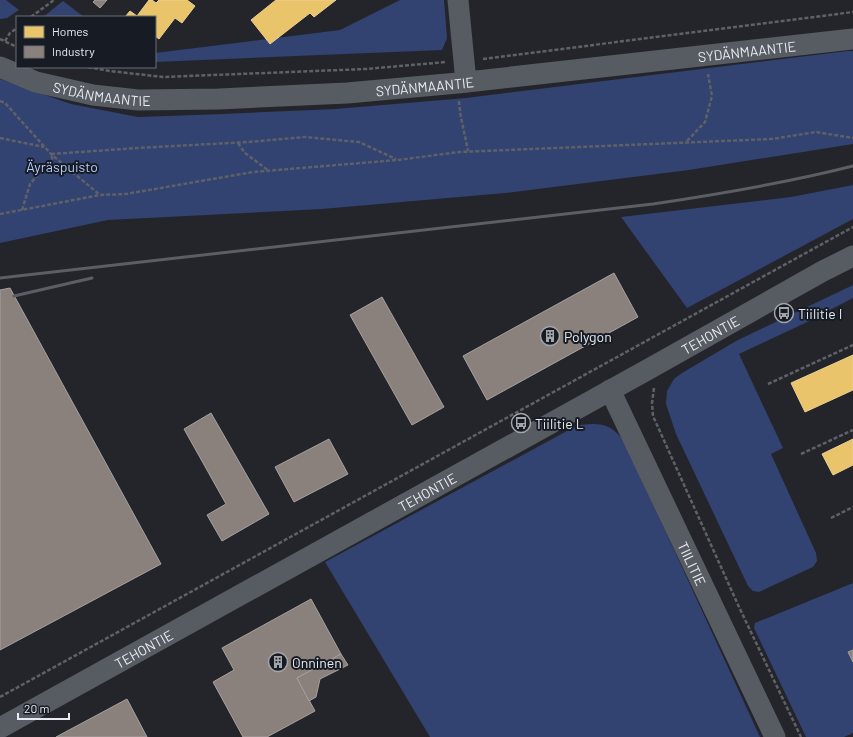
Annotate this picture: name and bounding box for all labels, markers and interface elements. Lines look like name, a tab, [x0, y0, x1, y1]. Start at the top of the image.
legend	[16, 16, 156, 68]
text: Homes	[52, 24, 89, 38]
street label: SYDÄNMAANTIE	[697, 37, 797, 65]
text: Industry	[52, 44, 95, 58]
street label: SYDÄNMAANTIE	[375, 73, 475, 99]
street label: SYDÄNMAANTIE	[51, 78, 151, 109]
park label: Äyräspuisto	[26, 158, 98, 175]
bus stop icon: Tiilitie I	[773, 302, 795, 324]
place label: Tiilitie I	[798, 305, 842, 322]
street label: TEHONTIE	[678, 311, 742, 357]
building icon: Polygon	[539, 325, 561, 347]
place label: Polygon	[564, 328, 612, 345]
bus stop icon: Tiilitie L	[510, 412, 532, 434]
place label: Tiilitie L	[535, 415, 584, 432]
street label: TEHONTIE	[395, 469, 459, 515]
street label: TIILITIE	[675, 539, 710, 588]
street label: TEHONTIE	[111, 626, 176, 672]
building icon: Onninen	[267, 651, 289, 673]
place label: Onninen	[292, 654, 342, 671]
scale bar	[18, 695, 69, 721]
text: 20 m	[24, 701, 50, 715]

